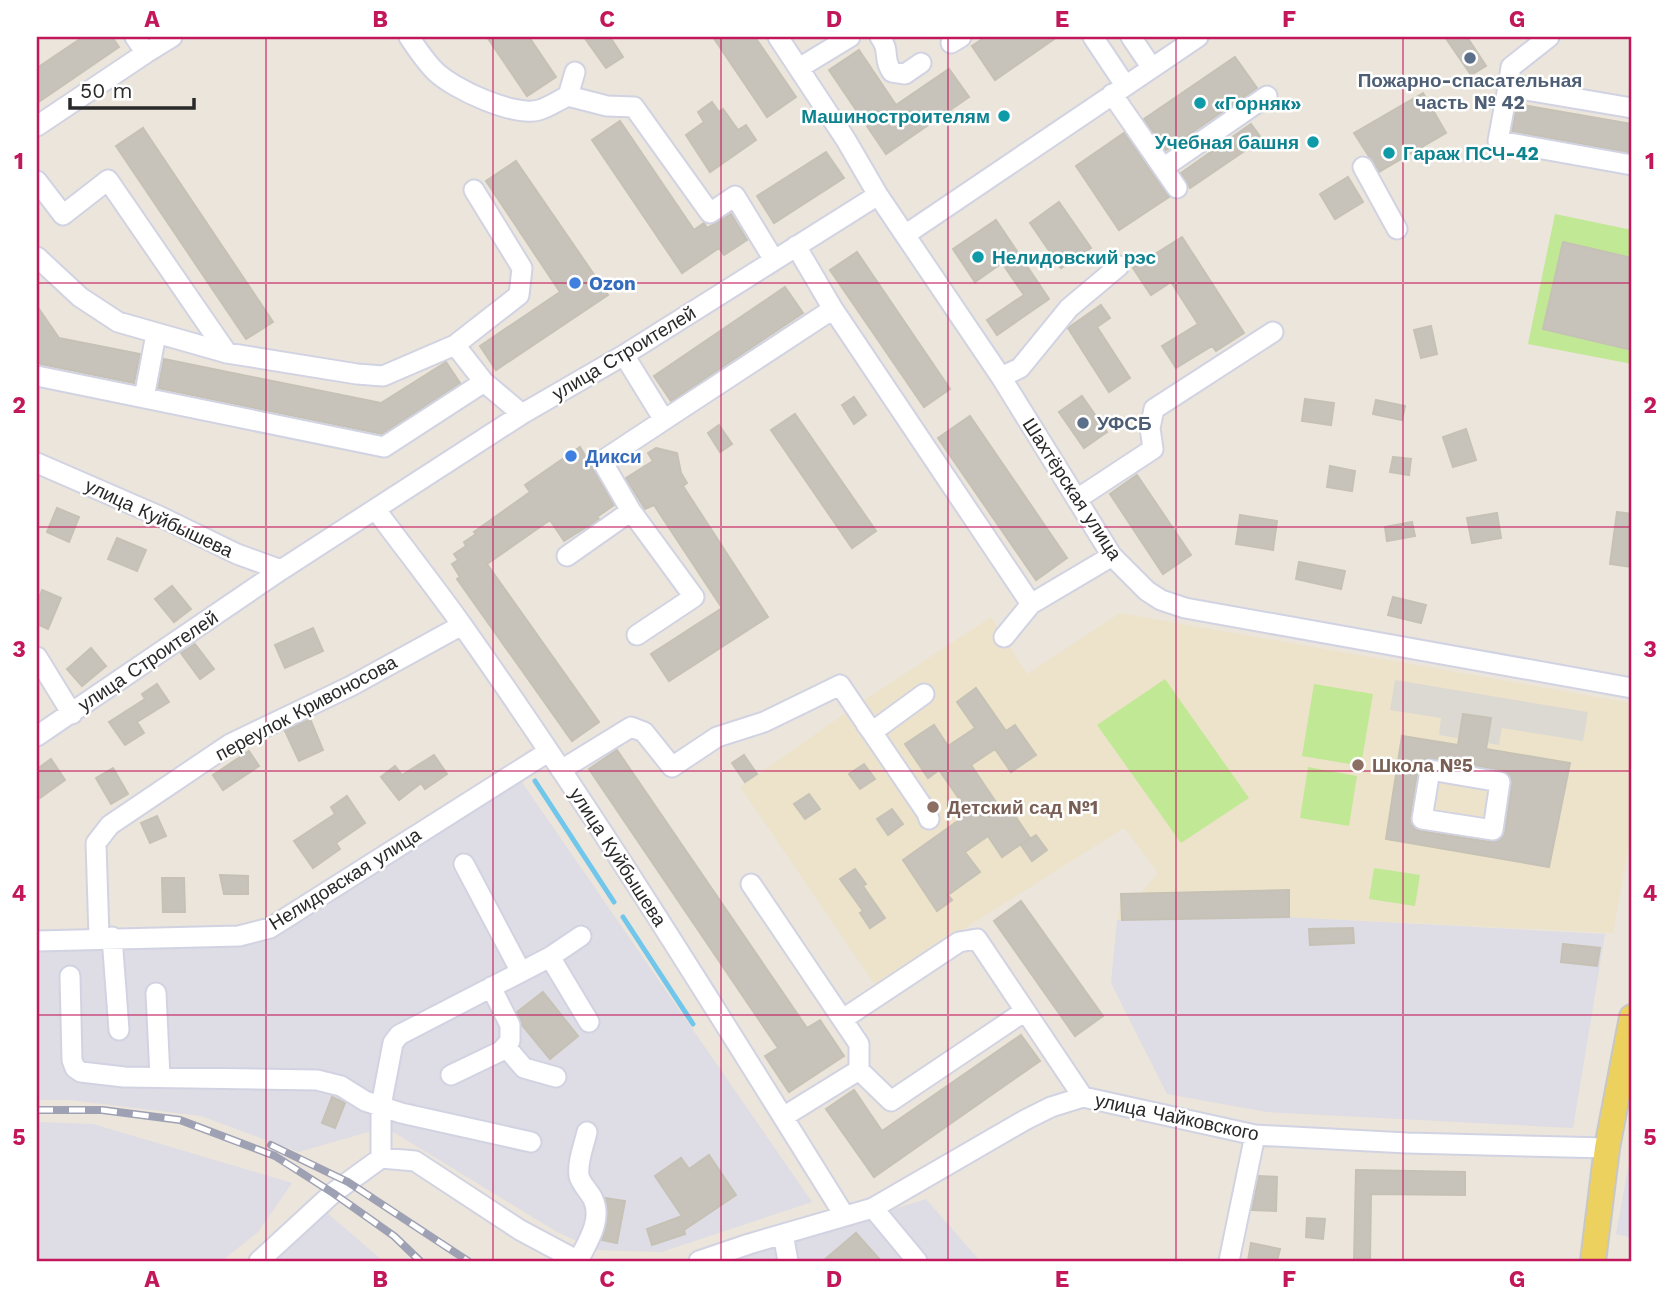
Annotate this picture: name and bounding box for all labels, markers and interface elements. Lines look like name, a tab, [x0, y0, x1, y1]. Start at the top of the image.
text: A	[144, 6, 160, 33]
text: B	[372, 6, 388, 33]
text: C	[599, 6, 615, 33]
text: D	[826, 6, 842, 33]
text: E	[1055, 6, 1069, 33]
text: F	[1282, 6, 1296, 33]
text: G	[1509, 6, 1525, 33]
marker: Пожарно-спасательная часть № 42	[1462, 50, 1478, 66]
scale bar	[70, 66, 194, 110]
place label: Пожарно-спасательная часть № 42	[1358, 69, 1582, 114]
text: 50 m	[80, 78, 132, 103]
place label: «Горняк»	[1214, 92, 1301, 115]
marker: «Горняк»	[1192, 95, 1208, 111]
place label: Машиностроителям	[801, 105, 990, 128]
marker: Машиностроителям	[996, 108, 1012, 124]
place label: Учебная башня	[1155, 131, 1299, 154]
marker: Учебная башня	[1305, 134, 1321, 150]
place label: Гараж ПСЧ-42	[1403, 142, 1539, 165]
marker: Гараж ПСЧ-42	[1381, 145, 1397, 161]
text: 1	[14, 148, 24, 175]
text: 1	[1645, 148, 1655, 175]
place label: Нелидовский рэс	[992, 246, 1156, 269]
marker: Нелидовский рэс	[970, 249, 986, 265]
place label: Ozon	[589, 272, 636, 295]
marker: Ozon	[567, 275, 583, 291]
street label: улица Строителей	[548, 301, 700, 405]
text: 2	[12, 392, 26, 419]
text: 2	[1643, 392, 1657, 419]
place label: УФСБ	[1097, 412, 1152, 435]
street label: Шахтёрская улица	[1017, 414, 1127, 565]
marker: УФСБ	[1075, 415, 1091, 431]
place label: Дикси	[585, 445, 642, 468]
marker: Дикси	[563, 448, 579, 464]
street label: улица Куйбышева	[81, 474, 237, 563]
street label: улица Строителей	[74, 606, 222, 716]
text: 3	[12, 636, 26, 663]
text: 3	[1643, 636, 1657, 663]
street label: переулок Кривоносова	[211, 650, 401, 766]
place label: Школа №5	[1372, 754, 1473, 777]
marker: Школа №5	[1350, 757, 1366, 773]
street label: улица Куйбышева	[565, 783, 672, 931]
place label: Детский сад №1	[947, 796, 1098, 819]
marker: Детский сад №1	[925, 799, 941, 815]
street label: Нелидовская улица	[265, 823, 426, 935]
text: 4	[12, 880, 27, 907]
text: 4	[1643, 880, 1658, 907]
street label: улица Чайковского	[1093, 1088, 1261, 1146]
text: 5	[12, 1124, 26, 1151]
text: 5	[1643, 1124, 1657, 1151]
text: A	[144, 1266, 160, 1293]
text: B	[372, 1266, 388, 1293]
text: C	[599, 1266, 615, 1293]
text: D	[826, 1266, 842, 1293]
text: E	[1055, 1266, 1069, 1293]
text: F	[1282, 1266, 1296, 1293]
text: G	[1509, 1266, 1525, 1293]

